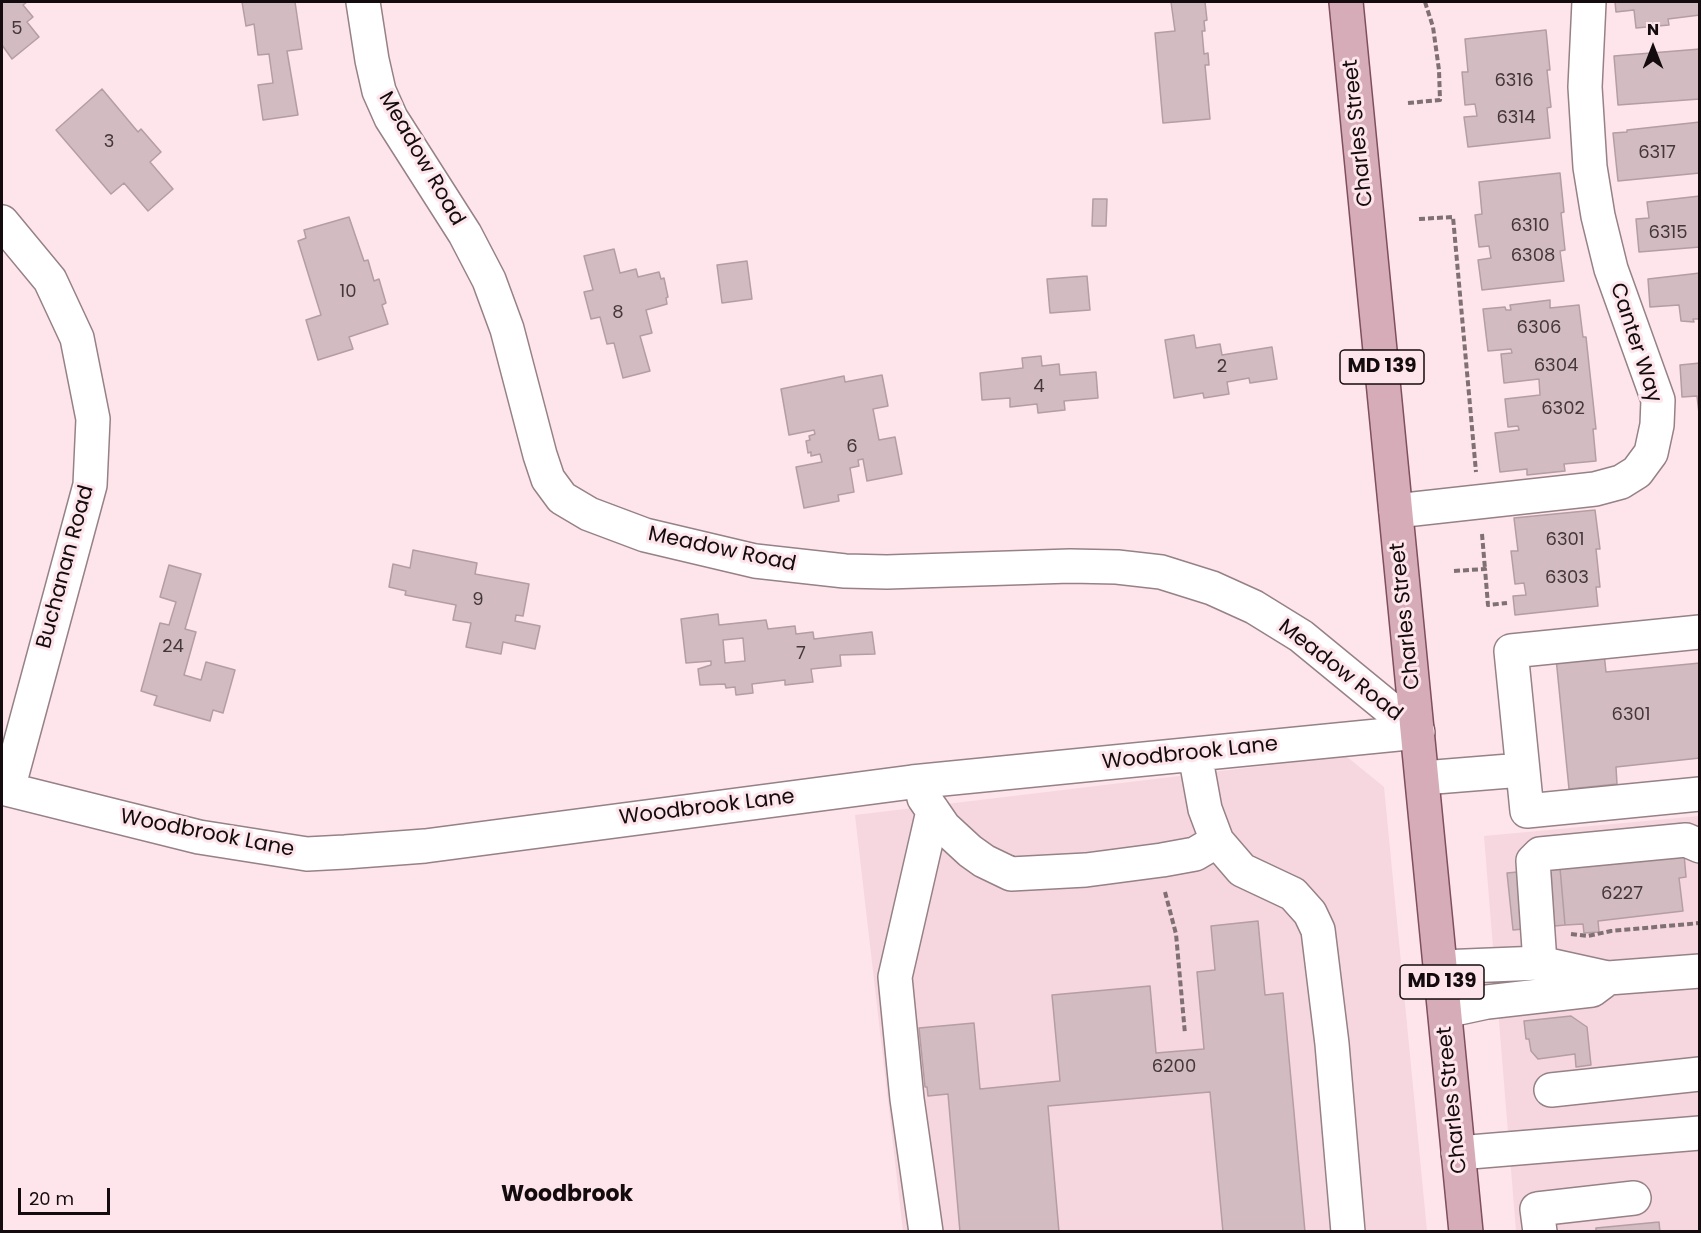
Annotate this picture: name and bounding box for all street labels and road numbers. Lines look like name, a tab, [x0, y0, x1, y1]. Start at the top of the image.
street label: Charles Street	[1339, 58, 1379, 208]
street label: Meadow Road	[372, 88, 470, 230]
street label: Canter Way	[1604, 280, 1666, 406]
road number: MD 139	[1340, 350, 1424, 384]
street label: Buchanan Road	[32, 483, 100, 651]
street label: Meadow Road	[646, 522, 798, 578]
street label: Charles Street	[1386, 541, 1426, 691]
street label: Meadow Road	[1273, 615, 1407, 727]
street label: Woodbrook Lane	[1101, 732, 1279, 776]
street label: Woodbrook Lane	[618, 785, 796, 831]
street label: Woodbrook Lane	[118, 805, 296, 863]
road number: MD 139	[1400, 965, 1484, 999]
street label: Charles Street	[1433, 1025, 1473, 1175]

